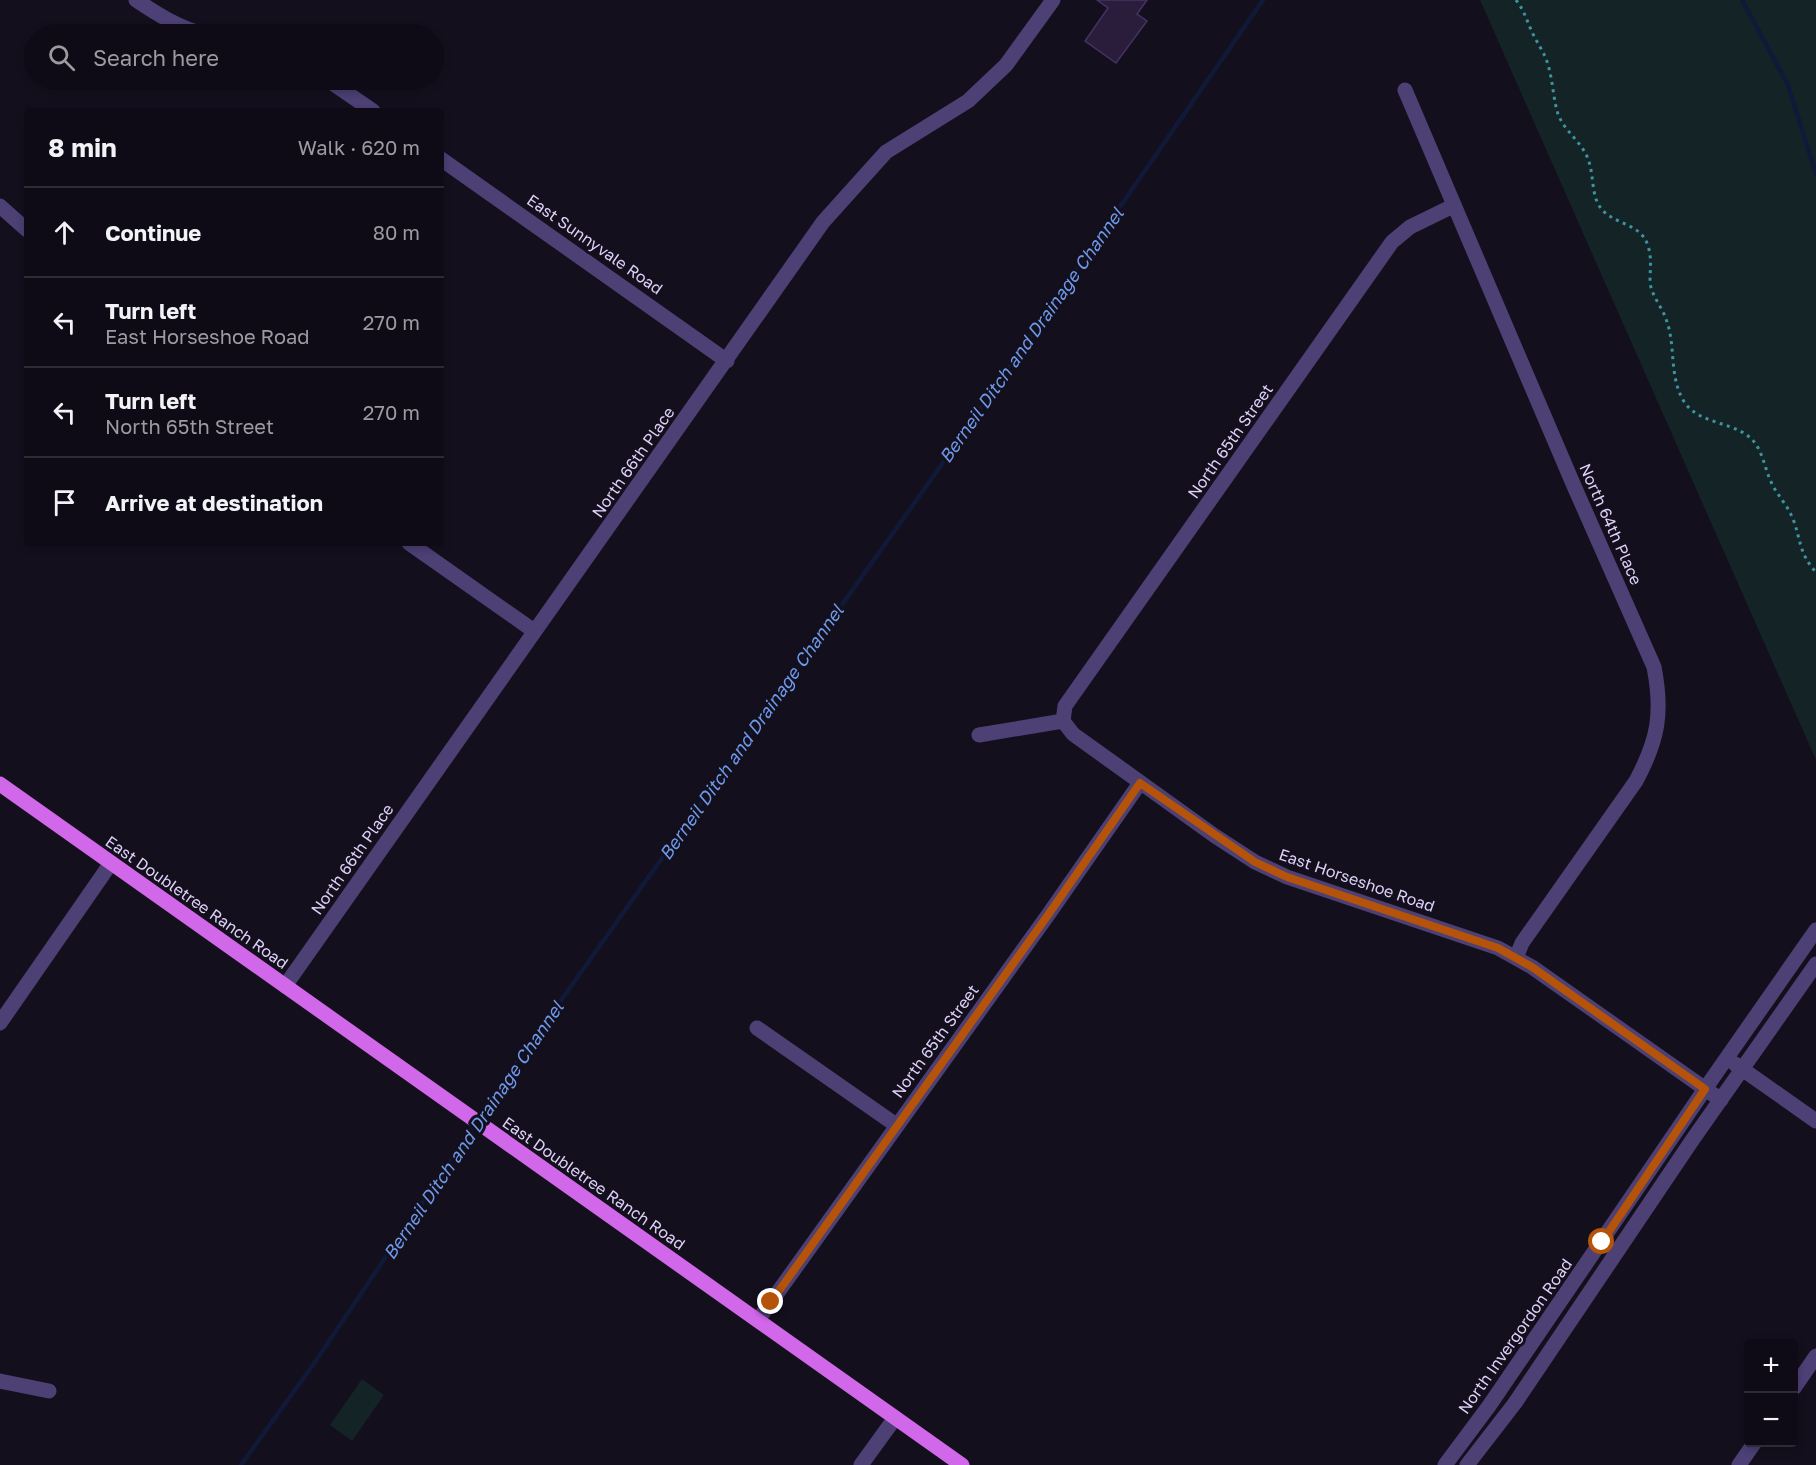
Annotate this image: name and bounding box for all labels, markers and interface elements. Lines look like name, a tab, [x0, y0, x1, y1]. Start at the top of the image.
search box	[24, 24, 444, 90]
icon: search	[45, 41, 78, 74]
text: Search here	[93, 44, 219, 71]
text: 8 min	[48, 132, 117, 163]
text: Walk · 620 m	[298, 135, 420, 159]
street label: East Sunnyvale Road	[523, 190, 667, 298]
water label: Berneil Ditch and Drainage Channel	[934, 202, 1129, 467]
icon: ahead	[48, 216, 81, 249]
text: Continue	[105, 219, 201, 246]
text: 80 m	[373, 220, 420, 244]
text: Turn left	[105, 297, 196, 324]
icon: left	[48, 306, 81, 339]
text: 270 m	[363, 310, 420, 334]
text: East Horseshoe Road	[105, 324, 310, 348]
street label: North 65th Street	[1183, 380, 1277, 502]
text: Turn left	[105, 387, 196, 414]
icon: left	[48, 396, 81, 429]
text: 270 m	[363, 400, 420, 424]
street label: North 66th Place	[587, 403, 679, 521]
text: North 65th Street	[105, 414, 274, 438]
street label: North 64th Place	[1575, 460, 1647, 588]
icon: arrive	[48, 486, 81, 519]
text: Arrive at destination	[105, 489, 323, 516]
water label: Berneil Ditch and Drainage Channel	[654, 599, 849, 864]
street label: North 66th Place	[306, 800, 398, 918]
street label: East Doubletree Ranch Road	[102, 831, 292, 973]
street label: East Horseshoe Road	[1276, 844, 1438, 916]
street label: North 65th Street	[887, 980, 983, 1102]
water label: Berneil Ditch and Drainage Channel	[378, 996, 568, 1263]
street label: East Doubletree Ranch Road	[499, 1112, 689, 1254]
route start	[1588, 1228, 1614, 1254]
street label: North Invergordon Road	[1454, 1254, 1576, 1418]
route end	[757, 1288, 783, 1314]
map controls	[1744, 1339, 1798, 1447]
button: +	[1744, 1339, 1798, 1393]
button: −	[1744, 1393, 1798, 1447]

